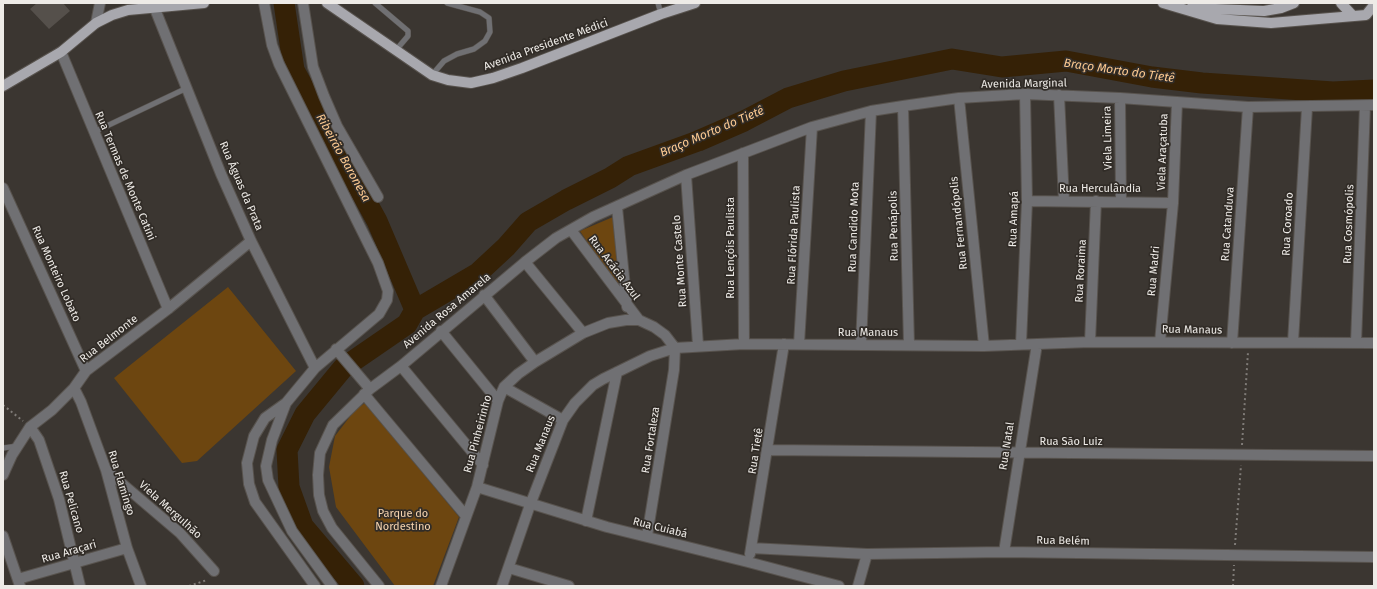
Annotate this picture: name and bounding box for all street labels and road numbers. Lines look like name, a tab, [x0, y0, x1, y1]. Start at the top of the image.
street label: Avenida Presidente Médici	[482, 16, 610, 74]
street label: Avenida Marginal	[981, 77, 1067, 91]
street label: Viela Limeira	[1101, 106, 1115, 170]
street label: Rua Termas de Monte Catini	[92, 109, 158, 243]
street label: Viela Araçatuba	[1155, 113, 1171, 191]
street label: Rua Águas da Prata	[216, 139, 266, 233]
street label: Rua Fernandópolis	[948, 176, 970, 270]
street label: Rua Candido Mota	[846, 181, 862, 273]
street label: Rua Herculândia	[1059, 182, 1141, 196]
street label: Rua Cosmópolis	[1341, 184, 1357, 264]
street label: Rua Flórida Paulista	[785, 185, 803, 285]
street label: Rua Catanduva	[1219, 186, 1237, 262]
street label: Rua Penápolis	[887, 190, 901, 262]
street label: Rua Amapá	[1006, 191, 1022, 247]
street label: Rua Coroado	[1280, 192, 1296, 256]
street label: Rua Lençóis Paulista	[724, 197, 738, 299]
street label: Rua Monte Castelo	[670, 214, 690, 308]
street label: Rua Monteiro Lobato	[29, 224, 83, 324]
street label: Rua Acácia Azul	[585, 233, 643, 303]
street label: Rua Roraima	[1073, 239, 1089, 303]
street label: Rua Madri	[1145, 245, 1163, 297]
street label: Avenida Rosa Amarela	[401, 270, 493, 352]
street label: Rua Belmonte	[77, 312, 141, 366]
street label: Rua Manaus	[1162, 323, 1222, 337]
street label: Rua Manaus	[838, 326, 898, 340]
street label: Rua Pinheirinho	[461, 394, 495, 474]
street label: Rua Fortaleza	[639, 406, 663, 474]
street label: Rua Manaus	[524, 413, 558, 475]
street label: Rua Natal	[997, 421, 1017, 471]
street label: Rua Tietê	[746, 427, 766, 475]
street label: Rua São Luiz	[1040, 435, 1102, 449]
street label: Rua Flamingo	[105, 449, 137, 517]
street label: Rua Pelicano	[56, 469, 86, 535]
street label: Viela Mergulhão	[136, 478, 204, 542]
street label: Rua Cuiabá	[631, 515, 689, 541]
street label: Rua Belém	[1036, 534, 1090, 548]
street label: Rua Araçari	[40, 538, 98, 566]

